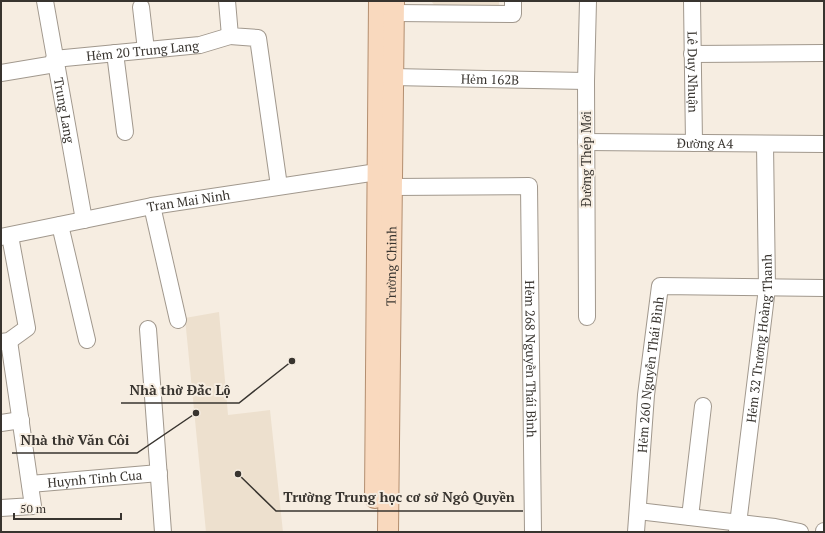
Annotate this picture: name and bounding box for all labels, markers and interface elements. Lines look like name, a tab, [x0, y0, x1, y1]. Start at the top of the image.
street label: Lê Duy Nhuận	[683, 31, 703, 113]
street label: Hẻm 20 Trung Lang	[86, 36, 200, 65]
street label: Hẻm 162B	[461, 69, 519, 89]
street label: Trung Lang	[50, 76, 79, 145]
street label: Đường Thép Mới	[577, 111, 595, 207]
street label: Đường A4	[677, 134, 733, 152]
street label: Tran Mai Ninh	[145, 185, 232, 216]
street label: Trường Chinh	[382, 226, 400, 306]
street label: Hẻm 32 Trương Hoàng Thanh	[742, 254, 776, 424]
street label: Hẻm 268 Nguyễn Thái Bình	[521, 280, 541, 438]
street label: Hẻm 260 Nguyễn Thái Bình	[633, 295, 668, 454]
callout: Nhà thờ Đắc Lộ	[121, 377, 239, 403]
text: Nhà thờ Đắc Lộ	[129, 380, 231, 399]
callout: Nhà thờ Văn Côi	[12, 427, 137, 453]
text: Nhà thờ Văn Côi	[21, 430, 130, 449]
street label: Huynh Tinh Cua	[47, 465, 143, 491]
callout: Trường Trung học cơ sở Ngô Quyền	[276, 485, 523, 511]
text: Trường Trung học cơ sở Ngô Quyền	[283, 487, 515, 506]
scale bar	[14, 495, 121, 521]
text: 50 m	[20, 501, 47, 516]

